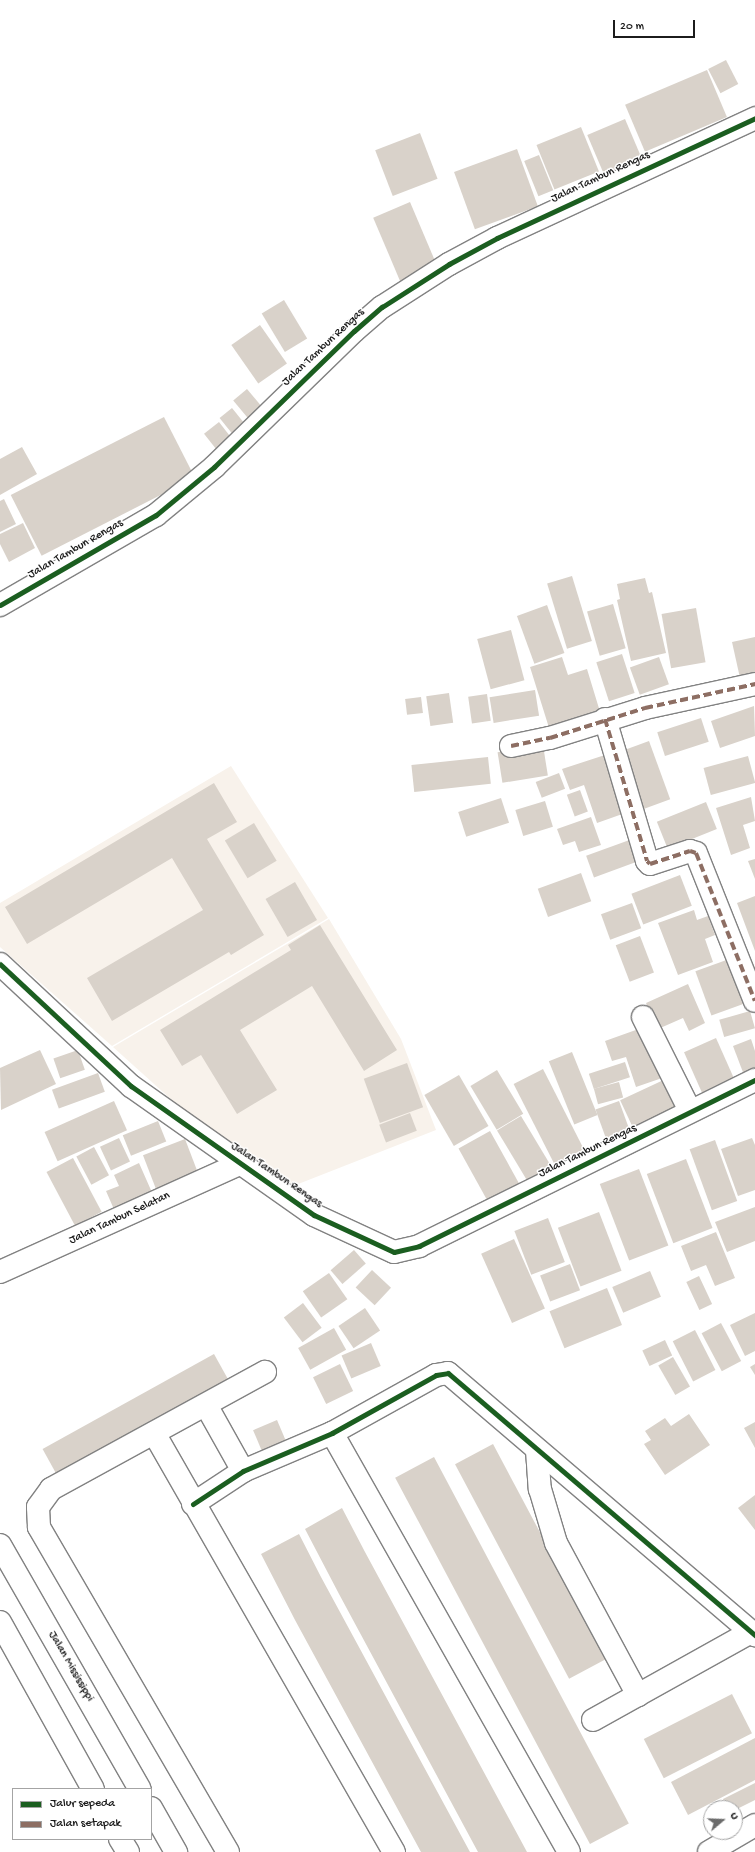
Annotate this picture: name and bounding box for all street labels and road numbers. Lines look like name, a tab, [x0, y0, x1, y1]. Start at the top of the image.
street label: Jalan Tambun Rengas	[549, 149, 653, 207]
street label: Jalan Tambun Rengas	[280, 306, 368, 390]
street label: Jalan Tambun Rengas	[26, 517, 126, 583]
street label: Jalan Tambun Rengas	[537, 1122, 639, 1182]
street label: Jalan Tambun Rengas	[228, 1140, 324, 1212]
street label: Jalan Tambun Selatan	[67, 1189, 173, 1249]
street label: Jalan Mississippi	[44, 1629, 96, 1705]

